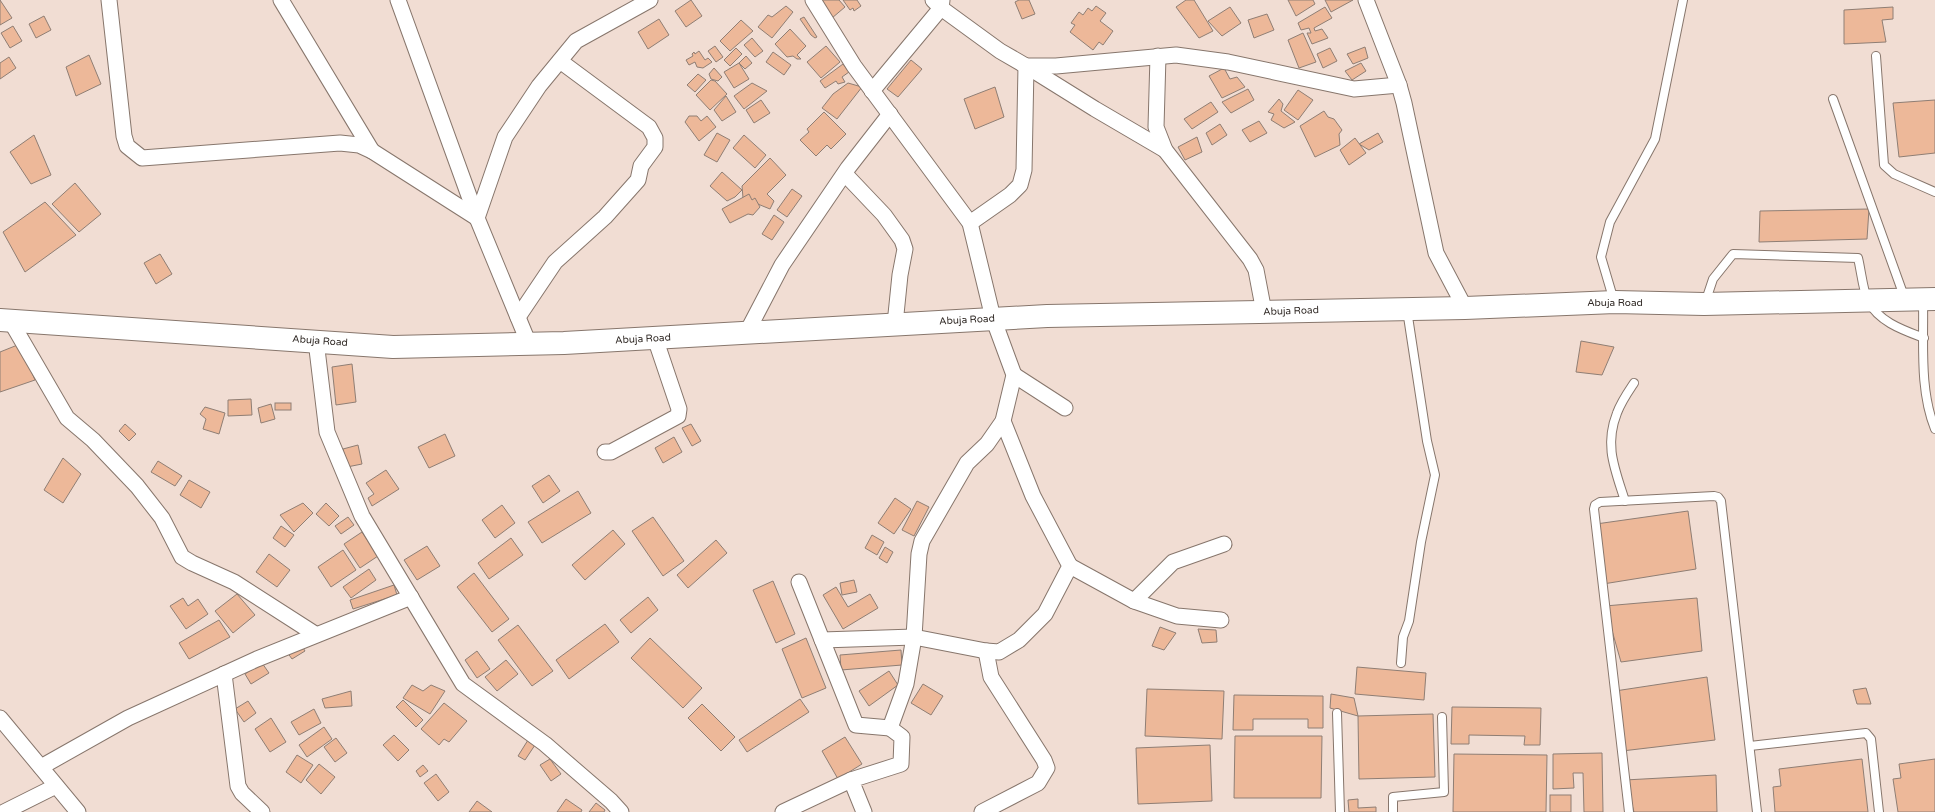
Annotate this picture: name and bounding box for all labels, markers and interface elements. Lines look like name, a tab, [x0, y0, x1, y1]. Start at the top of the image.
street label: Abuja Road	[1587, 297, 1643, 309]
street label: Abuja Road	[1263, 304, 1319, 318]
street label: Abuja Road	[939, 313, 995, 327]
street label: Abuja Road	[615, 332, 671, 346]
street label: Abuja Road	[292, 333, 348, 349]

